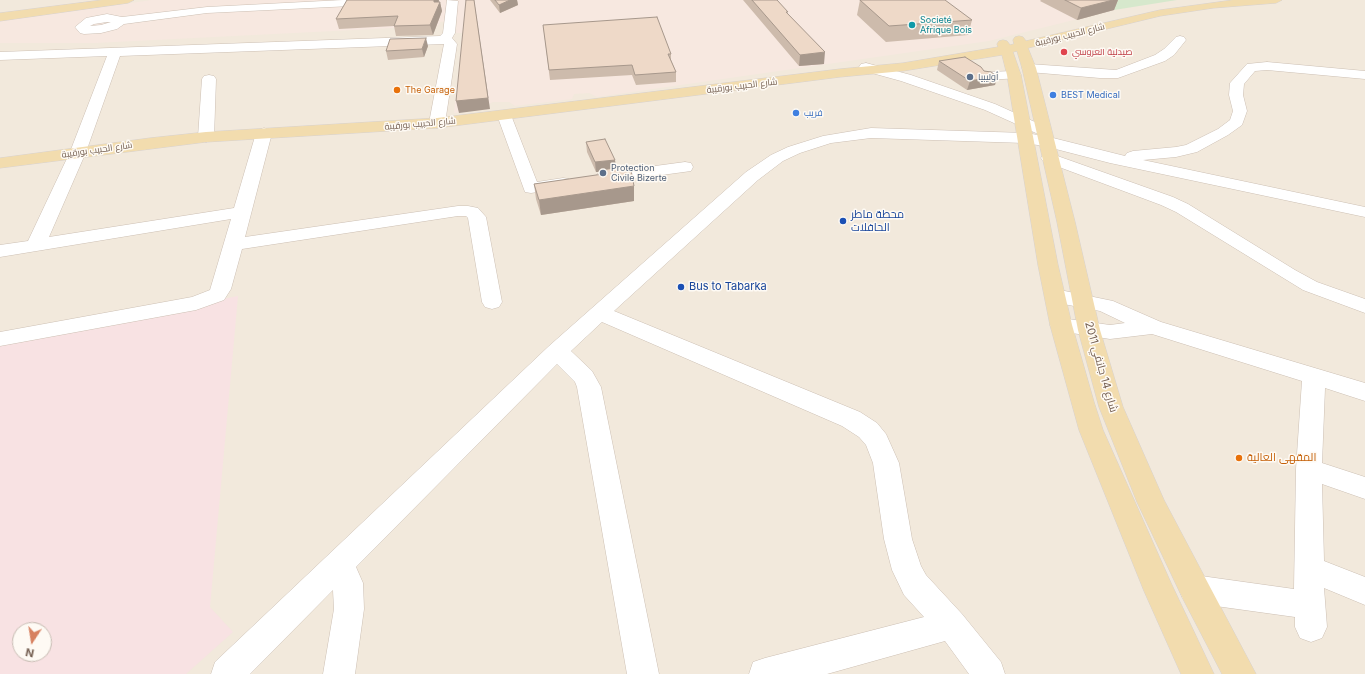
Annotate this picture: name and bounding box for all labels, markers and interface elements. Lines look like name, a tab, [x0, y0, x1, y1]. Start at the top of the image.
place label: Societé Afrique Bois	[920, 15, 972, 36]
marker: Societé Afrique Bois	[907, 20, 917, 30]
street label: شارع الحبيب بورقيبة	[1034, 21, 1106, 49]
marker: صيدلية العروسي	[1059, 47, 1069, 57]
place label: صيدلية العروسي	[1072, 47, 1132, 57]
marker: أوليبيا	[965, 72, 975, 82]
place label: أوليبيا	[978, 72, 998, 82]
street label: شارع الحبيب بورقيبة	[706, 76, 778, 96]
marker: The Garage	[392, 85, 402, 95]
place label: The Garage	[405, 85, 455, 95]
marker: BEST Medical	[1048, 90, 1058, 100]
place label: BEST Medical	[1061, 90, 1120, 100]
marker: فريب	[791, 108, 801, 118]
place label: فريب	[804, 108, 823, 118]
street label: شارع الحبيب بورقيبة	[384, 116, 456, 132]
street label: شارع الحبيب بورقيبة	[61, 140, 133, 160]
place label: Protection Civile Bizerte	[611, 163, 667, 184]
marker: Protection Civile Bizerte	[598, 168, 608, 178]
place label: محطة ماطر الحافلات	[851, 208, 904, 234]
marker: محطة ماطر الحافلات	[838, 216, 848, 226]
place label: Bus to Tabarka	[689, 280, 767, 294]
marker: Bus to Tabarka	[676, 282, 686, 292]
street label: شارع 14 جانفي 2011	[1082, 320, 1120, 414]
place label: المقهى العالية	[1247, 451, 1316, 465]
marker: المقهى العالية	[1234, 453, 1244, 463]
north arrow	[12, 622, 52, 662]
text: N	[24, 645, 35, 660]

